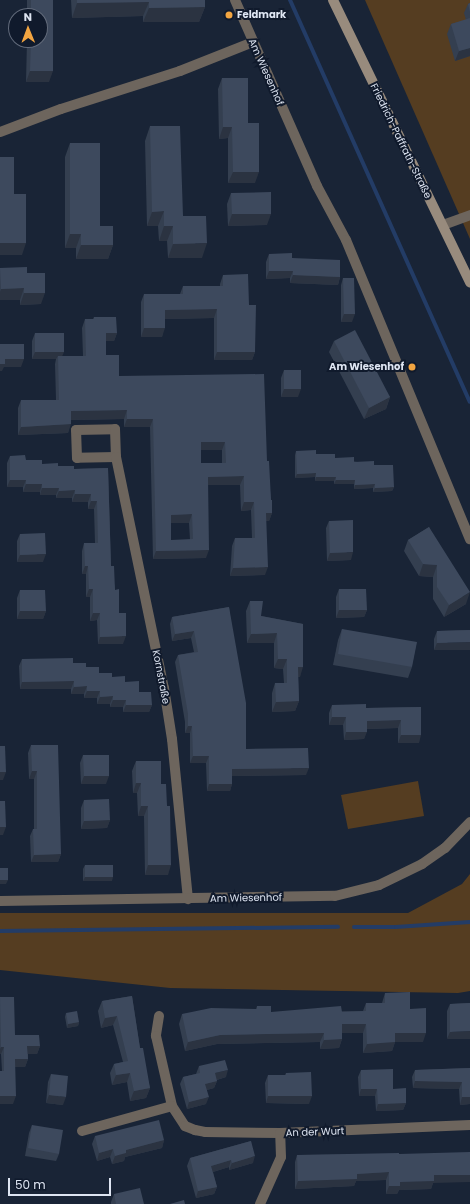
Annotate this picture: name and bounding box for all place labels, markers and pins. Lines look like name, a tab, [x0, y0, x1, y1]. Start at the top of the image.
place label: Feldmark	[237, 9, 286, 21]
marker: Feldmark	[224, 10, 234, 20]
place label: Am Wiesenhof	[329, 361, 404, 373]
marker: Am Wiesenhof	[407, 362, 417, 372]

